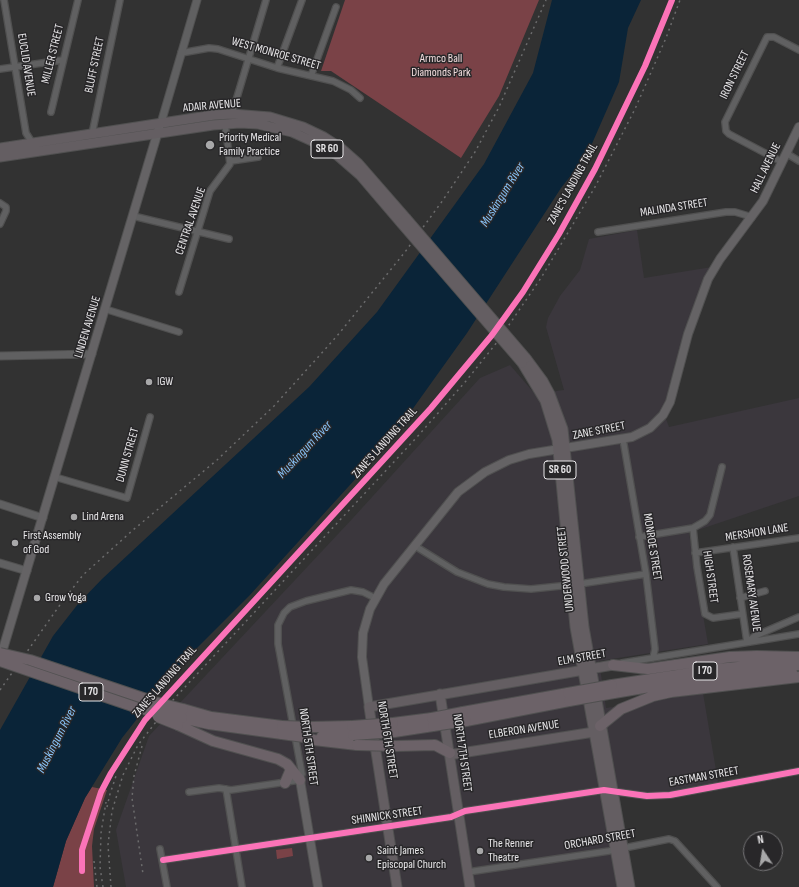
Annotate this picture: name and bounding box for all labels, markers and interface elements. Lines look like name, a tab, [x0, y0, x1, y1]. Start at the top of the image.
street label: MILLER STREET	[39, 23, 67, 85]
street label: EUCLID AVENUE	[14, 33, 38, 97]
street label: WEST MONROE STREET	[230, 34, 322, 74]
street label: BLUFF STREET	[82, 36, 108, 94]
street label: IRON STREET	[717, 48, 753, 102]
park label: Armco Ball Diamonds Park	[411, 52, 471, 80]
street label: ADAIR AVENUE	[182, 96, 242, 116]
place label: Priority Medical Family Practice	[219, 131, 281, 159]
marker: Priority Medical Family Practice	[204, 139, 216, 151]
road number: SR 60	[311, 140, 343, 158]
street label: ZANE'S LANDING TRAIL	[545, 141, 601, 227]
street label: HALL AVENUE	[748, 141, 784, 195]
water label: Muskingum River	[477, 160, 529, 230]
street label: CENTRAL AVENUE	[173, 185, 209, 257]
street label: MALINDA STREET	[639, 196, 709, 220]
street label: LINDEN AVENUE	[72, 294, 104, 360]
place label: IGW	[157, 375, 173, 389]
marker: IGW	[144, 377, 154, 387]
street label: ZANE'S LANDING TRAIL	[349, 405, 421, 481]
water label: Muskingum River	[275, 418, 335, 482]
street label: ZANE STREET	[571, 419, 627, 443]
street label: DUNN STREET	[113, 426, 143, 484]
road number: SR 60	[544, 461, 576, 479]
place label: Lind Arena	[82, 510, 124, 524]
marker: Lind Arena	[69, 512, 79, 522]
street label: MONROE STREET	[640, 512, 664, 582]
street label: MERSHON LANE	[724, 521, 790, 545]
street label: UNDERWOOD STREET	[554, 525, 578, 613]
place label: First Assembly of God	[23, 529, 81, 557]
marker: First Assembly of God	[10, 538, 20, 548]
street label: HIGH STREET	[699, 550, 721, 604]
street label: ROSEMARY AVENUE	[738, 553, 764, 633]
place label: Grow Yoga	[45, 591, 86, 605]
marker: Grow Yoga	[32, 593, 42, 603]
street label: ZANE'S LANDING TRAIL	[130, 643, 200, 721]
street label: ELM STREET	[557, 647, 607, 669]
road number: I 70	[693, 662, 717, 680]
road number: I 70	[79, 683, 103, 701]
street label: NORTH 6TH STREET	[374, 700, 400, 780]
water label: Muskingum River	[34, 704, 80, 776]
street label: NORTH 5TH STREET	[295, 707, 321, 787]
street label: NORTH 7TH STREET	[449, 713, 475, 793]
street label: ELBERON AVENUE	[488, 717, 560, 743]
street label: EASTMAN STREET	[668, 764, 740, 790]
street label: SHINNICK STREET	[350, 804, 424, 828]
street label: ORCHARD STREET	[563, 827, 637, 853]
north arrow	[743, 831, 783, 871]
text: N	[756, 833, 765, 847]
place label: The Renner Theatre	[488, 837, 533, 865]
place label: Saint James Episcopal Church	[377, 844, 446, 872]
marker: The Renner Theatre	[475, 846, 485, 856]
marker: Saint James Episcopal Church	[364, 853, 374, 863]

